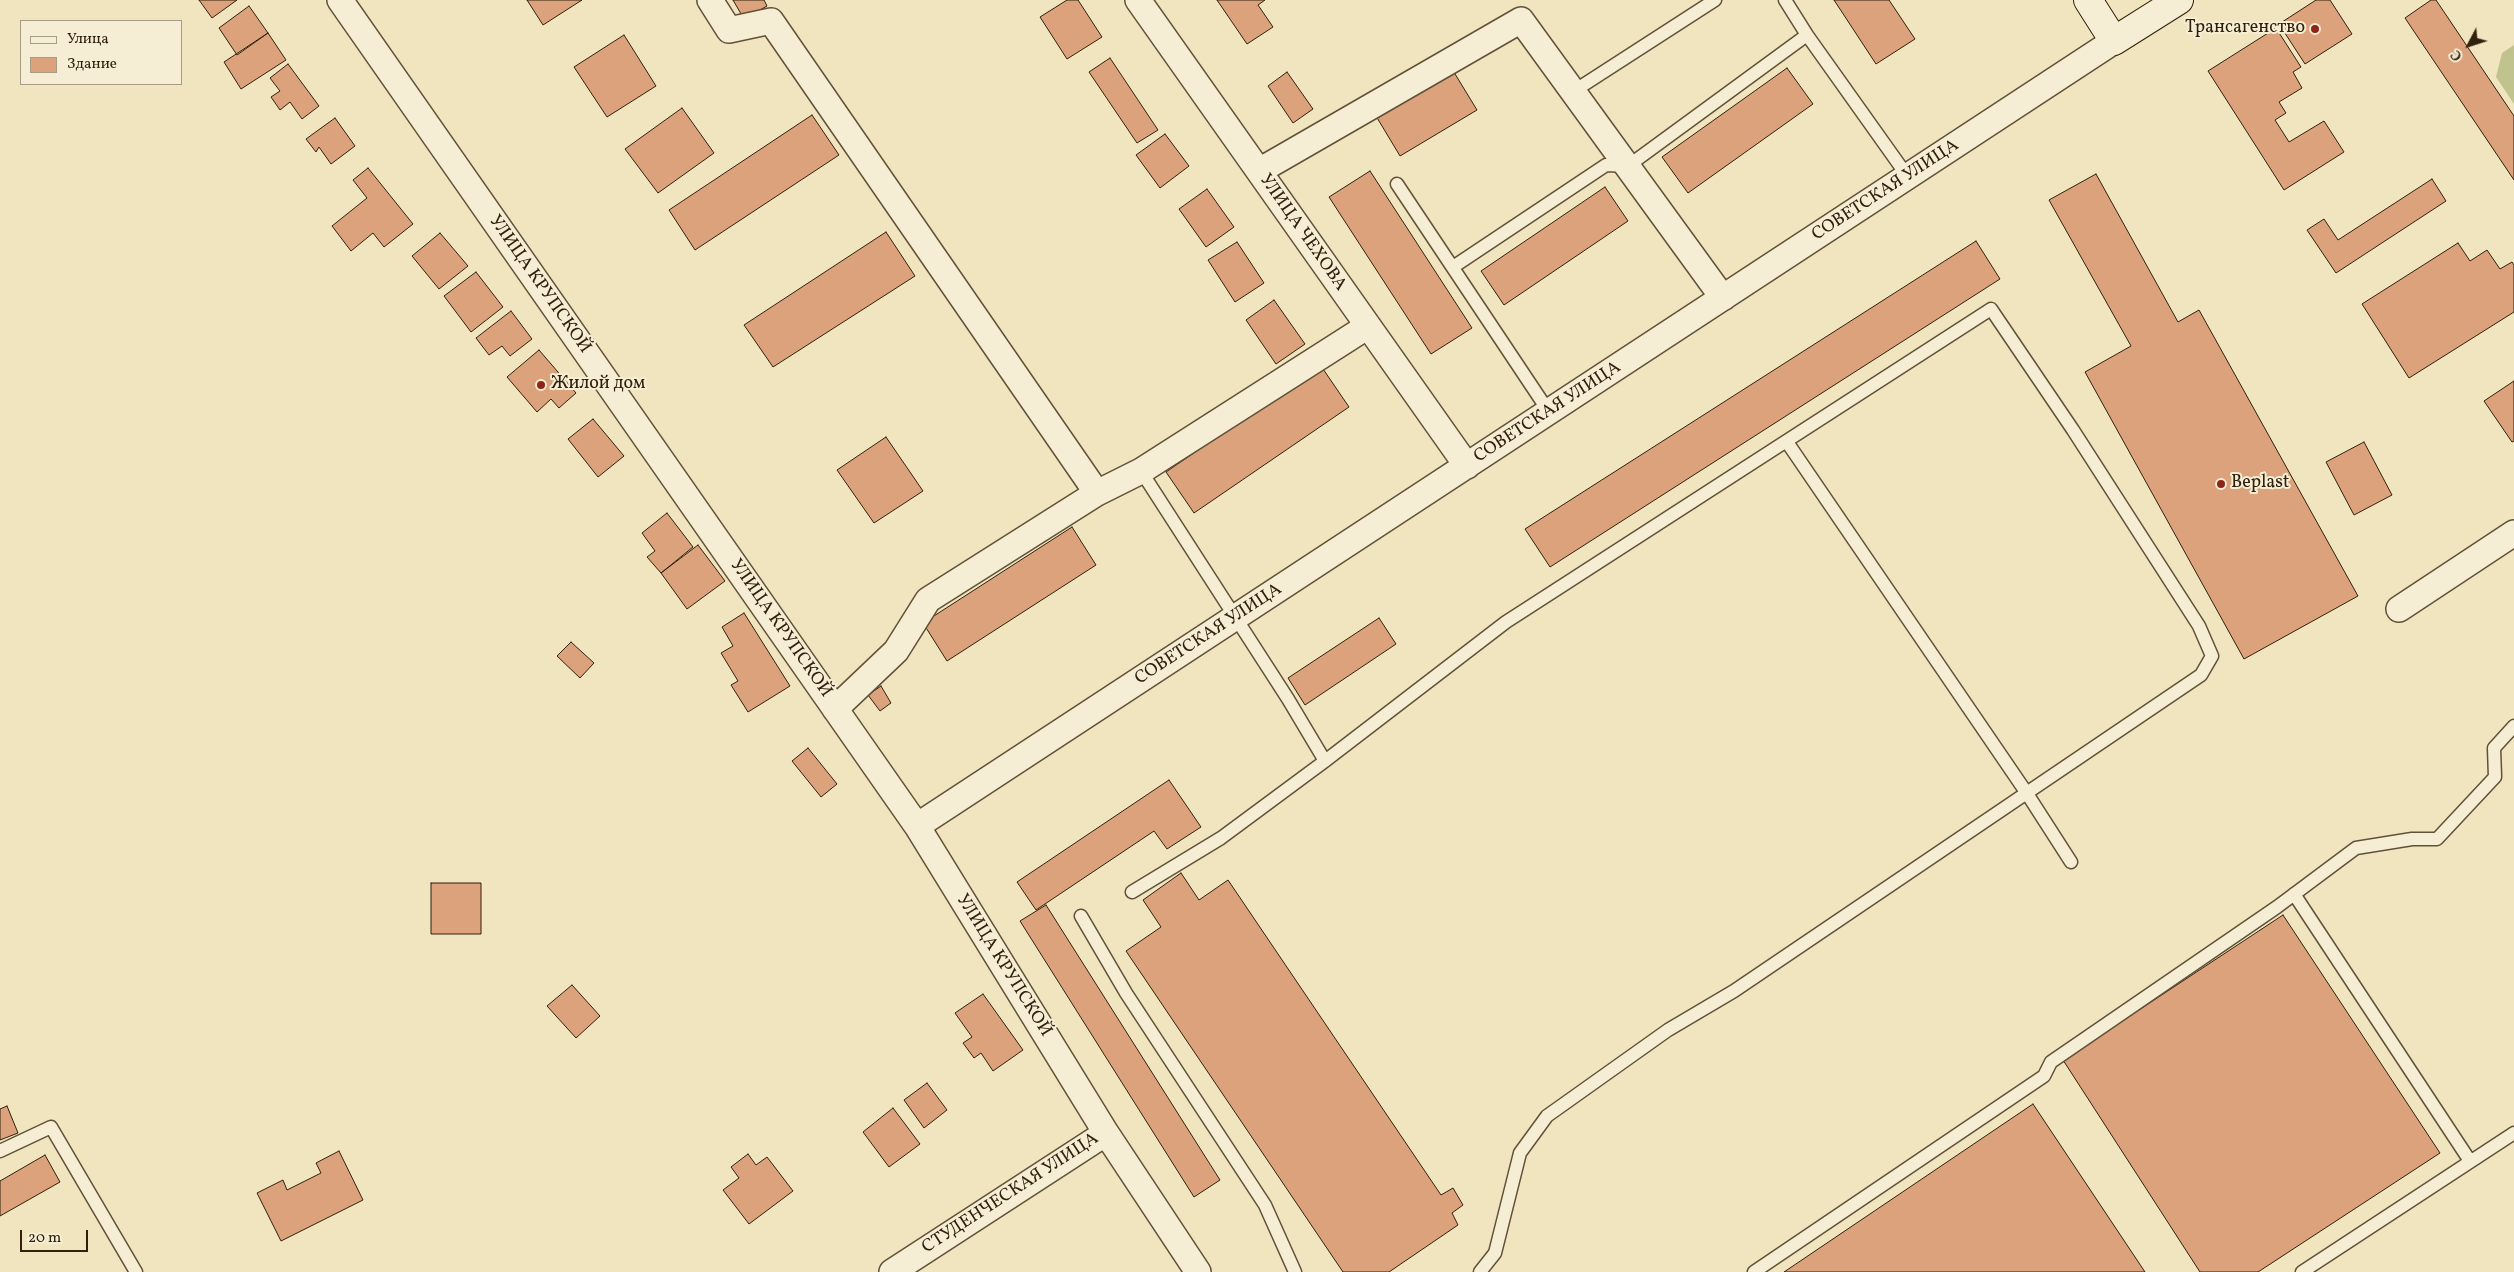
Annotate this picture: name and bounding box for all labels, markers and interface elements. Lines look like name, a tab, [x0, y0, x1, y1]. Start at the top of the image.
place label: Трансагенство	[2185, 18, 2305, 40]
legend	[20, 20, 182, 85]
north arrow	[2444, 20, 2494, 70]
marker: Трансагенство	[2309, 23, 2321, 35]
text: Улица	[67, 29, 109, 50]
text: С	[2447, 45, 2467, 65]
text: Здание	[67, 54, 117, 75]
street label: СОВЕТСКАЯ УЛИЦА	[1809, 135, 1963, 247]
street label: УЛИЦА ЧЕХОВА	[1254, 170, 1350, 296]
street label: УЛИЦА КРУПСКОЙ	[483, 212, 595, 358]
street label: СОВЕТСКАЯ УЛИЦА	[1471, 357, 1625, 469]
place label: Жилой дом	[551, 374, 645, 396]
marker: Жилой дом	[535, 379, 547, 391]
place label: Beplast	[2231, 473, 2289, 495]
marker: Beplast	[2215, 478, 2227, 490]
street label: УЛИЦА КРУПСКОЙ	[724, 556, 836, 702]
street label: СОВЕТСКАЯ УЛИЦА	[1132, 579, 1286, 691]
street label: УЛИЦА КРУПСКОЙ	[950, 891, 1056, 1041]
street label: СТУДЕНЧЕСКАЯ УЛИЦА	[919, 1129, 1103, 1259]
scale bar	[22, 1220, 90, 1252]
text: 20 m	[28, 1228, 61, 1249]

